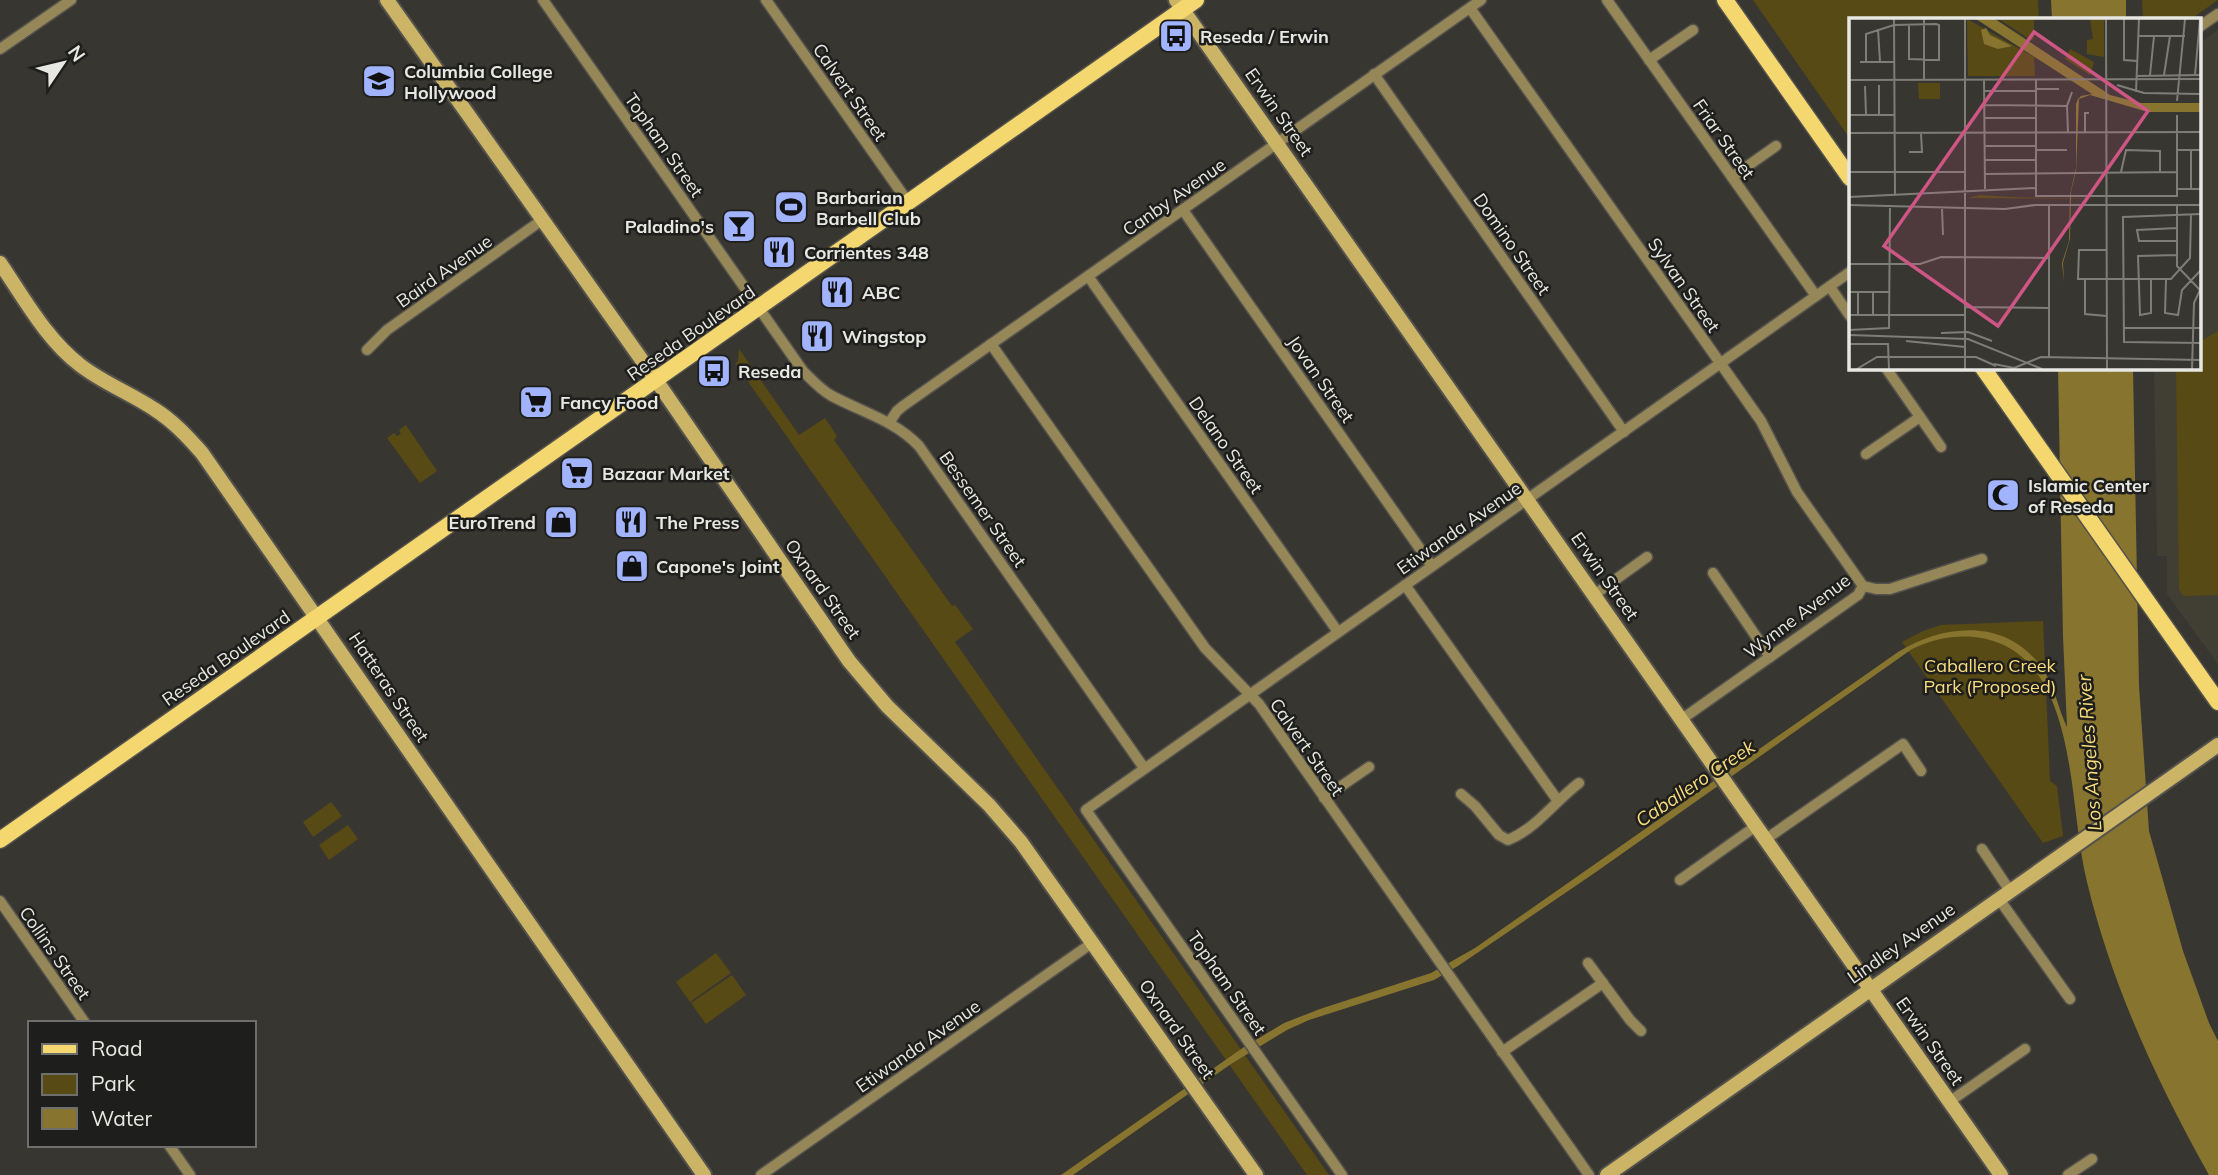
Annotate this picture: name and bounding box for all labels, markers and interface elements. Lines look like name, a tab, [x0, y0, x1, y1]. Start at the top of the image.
bus stop icon: Reseda / Erwin	[1157, 17, 1195, 55]
inset map	[1849, 18, 2200, 369]
place label: Reseda / Erwin	[1200, 25, 1329, 48]
north arrow	[28, 28, 98, 98]
street label: Calvert Street	[808, 39, 892, 145]
text: N	[63, 40, 91, 66]
place label: Columbia College Hollywood	[404, 60, 553, 104]
school or university icon: Columbia College Hollywood	[360, 62, 398, 100]
street label: Erwin Street	[1240, 63, 1318, 161]
street label: Topham Street	[620, 88, 708, 202]
street label: Friar Street	[1688, 94, 1760, 184]
street label: Canby Avenue	[1118, 153, 1230, 241]
place label: Barbarian Barbell Club	[816, 186, 921, 230]
sports icon: Barbarian Barbell Club	[772, 188, 810, 226]
street label: Domino Street	[1468, 189, 1556, 299]
bar icon: Paladino's	[720, 207, 758, 245]
place label: Paladino's	[625, 215, 714, 238]
street label: Baird Avenue	[392, 229, 496, 313]
restaurant icon: Corrientes 348	[760, 233, 798, 271]
street label: Sylvan Street	[1643, 233, 1725, 337]
place label: Corrientes 348	[804, 241, 929, 264]
restaurant icon: ABC	[818, 273, 856, 311]
street label: Reseda Boulevard	[622, 280, 760, 386]
place label: ABC	[862, 281, 900, 304]
restaurant icon: Wingstop	[798, 317, 836, 355]
place label: Wingstop	[842, 325, 926, 348]
street label: Jovan Street	[1283, 331, 1359, 427]
bus stop icon: Reseda	[695, 352, 733, 390]
place label: Reseda	[738, 360, 801, 383]
supermarket icon: Fancy Food	[517, 383, 555, 421]
place label: Fancy Food	[560, 391, 658, 414]
street label: Delano Street	[1184, 392, 1268, 498]
street label: Bessemer Street	[934, 447, 1032, 571]
supermarket icon: Bazaar Market	[558, 454, 596, 492]
place label: Bazaar Market	[602, 462, 730, 485]
place label: Islamic Center of Reseda	[2028, 474, 2150, 518]
street label: Etiwanda Avenue	[1392, 476, 1526, 580]
mosque icon: Islamic Center of Reseda	[1984, 476, 2022, 514]
shop icon: EuroTrend	[542, 503, 580, 541]
restaurant icon: The Press	[612, 503, 650, 541]
place label: EuroTrend	[448, 511, 536, 534]
place label: The Press	[656, 511, 739, 534]
street label: Erwin Street	[1566, 527, 1644, 625]
street label: Oxnard Street	[780, 535, 866, 643]
shop icon: Capone's Joint	[613, 547, 651, 585]
place label: Capone's Joint	[656, 555, 780, 578]
street label: Wynne Avenue	[1739, 568, 1855, 664]
street label: Reseda Boulevard	[157, 605, 295, 711]
street label: Hatteras Street	[344, 628, 434, 746]
park label: Caballero Creek Park (Proposed)	[1924, 654, 2057, 698]
water label: Los Angeles River	[2071, 673, 2106, 832]
street label: Calvert Street	[1265, 694, 1349, 800]
water label: Caballero Creek	[1631, 733, 1760, 832]
street label: Lindley Avenue	[1843, 897, 1959, 989]
street label: Collins Street	[14, 902, 96, 1004]
street label: Topham Street	[1183, 926, 1271, 1040]
street label: Oxnard Street	[1134, 975, 1220, 1083]
street label: Erwin Street	[1891, 992, 1969, 1090]
street label: Etiwanda Avenue	[851, 994, 985, 1098]
legend	[28, 1021, 256, 1147]
text: Road	[91, 1035, 142, 1061]
text: Park	[91, 1070, 135, 1096]
text: Water	[91, 1105, 152, 1131]

